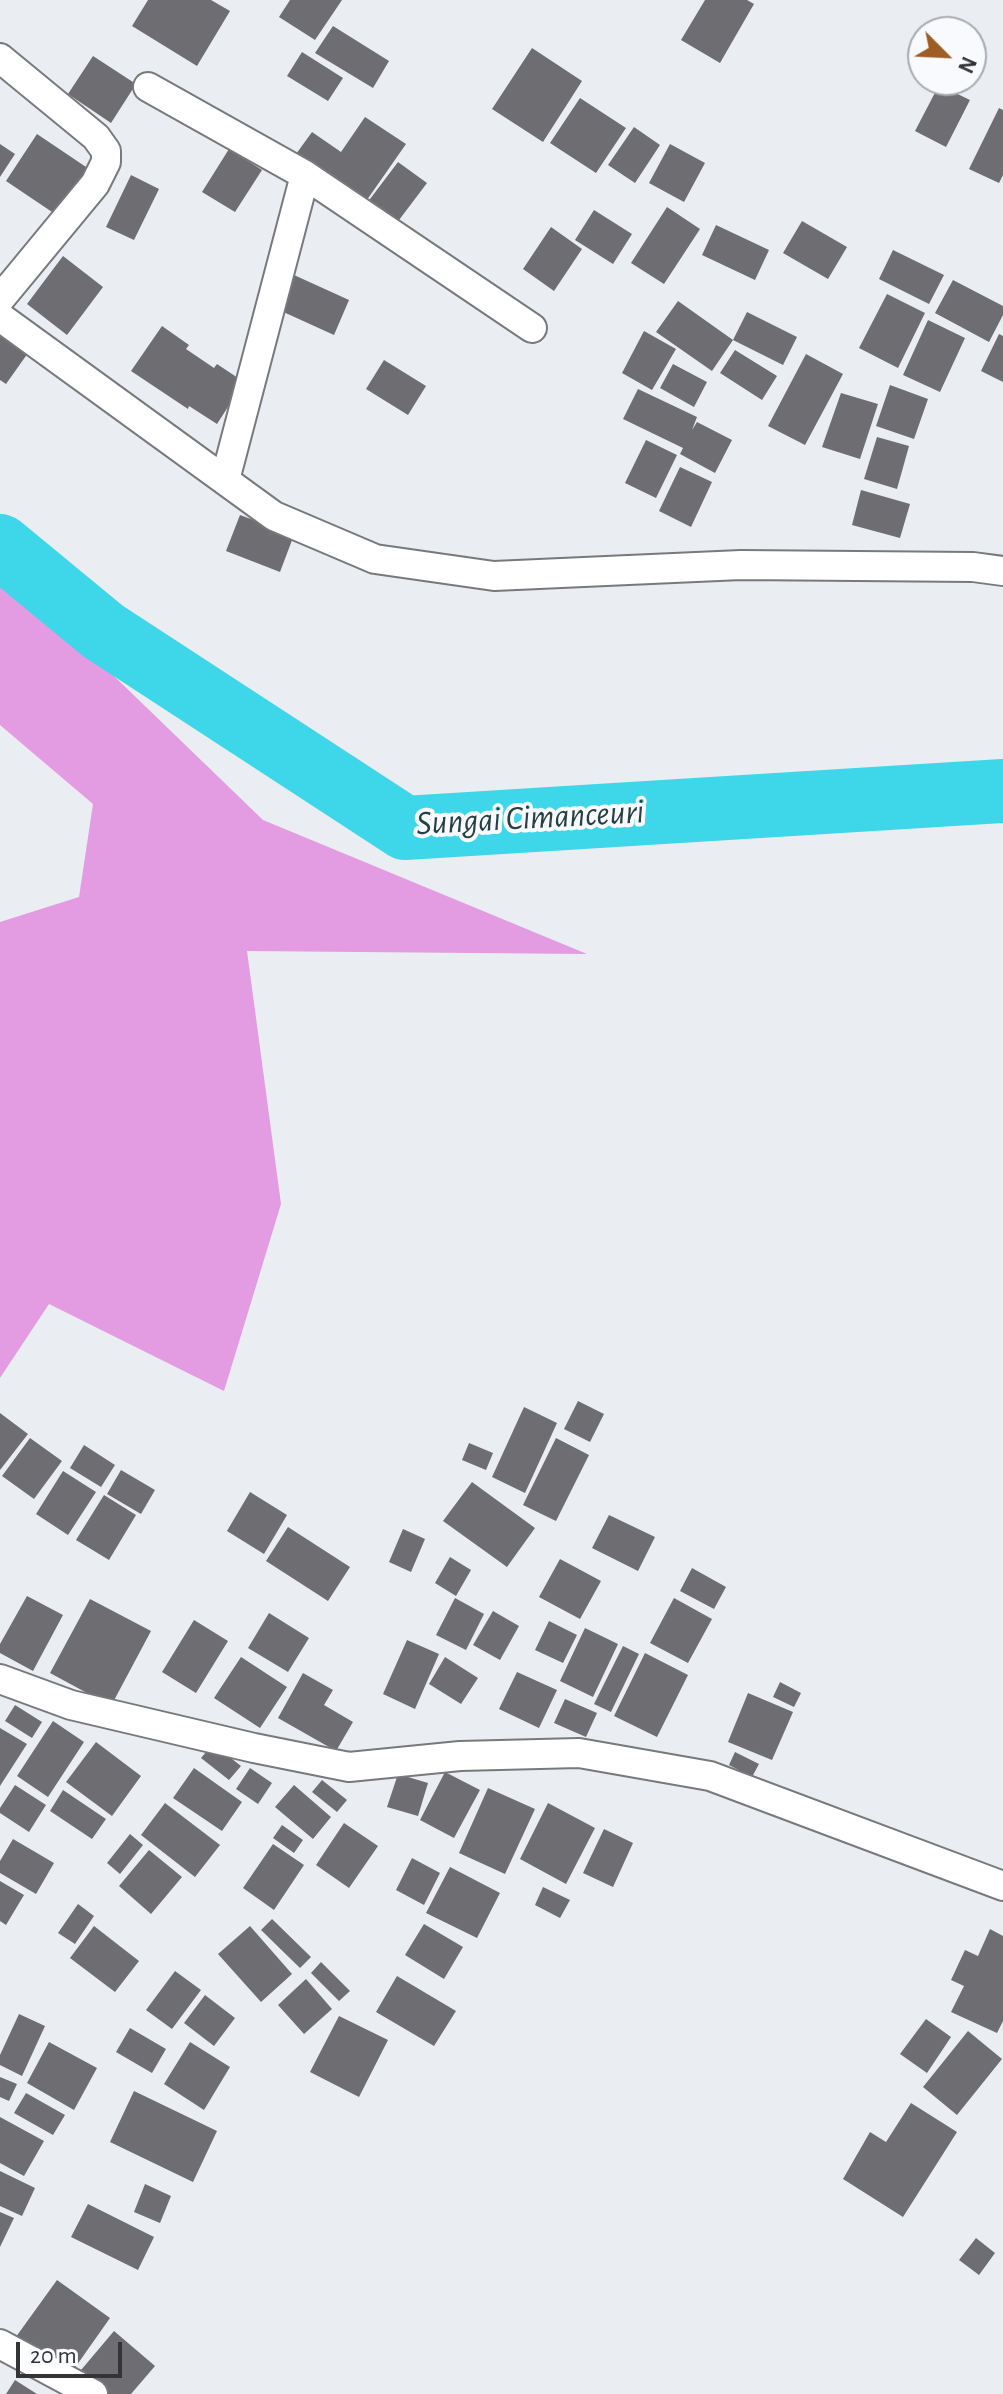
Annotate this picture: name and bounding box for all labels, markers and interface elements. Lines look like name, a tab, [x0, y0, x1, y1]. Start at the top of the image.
north arrow	[907, 16, 987, 96]
text: N	[954, 53, 980, 76]
water label: Sungai Cimanceuri	[415, 792, 645, 844]
scale bar	[20, 2326, 126, 2376]
text: 20 m	[30, 2344, 77, 2368]

